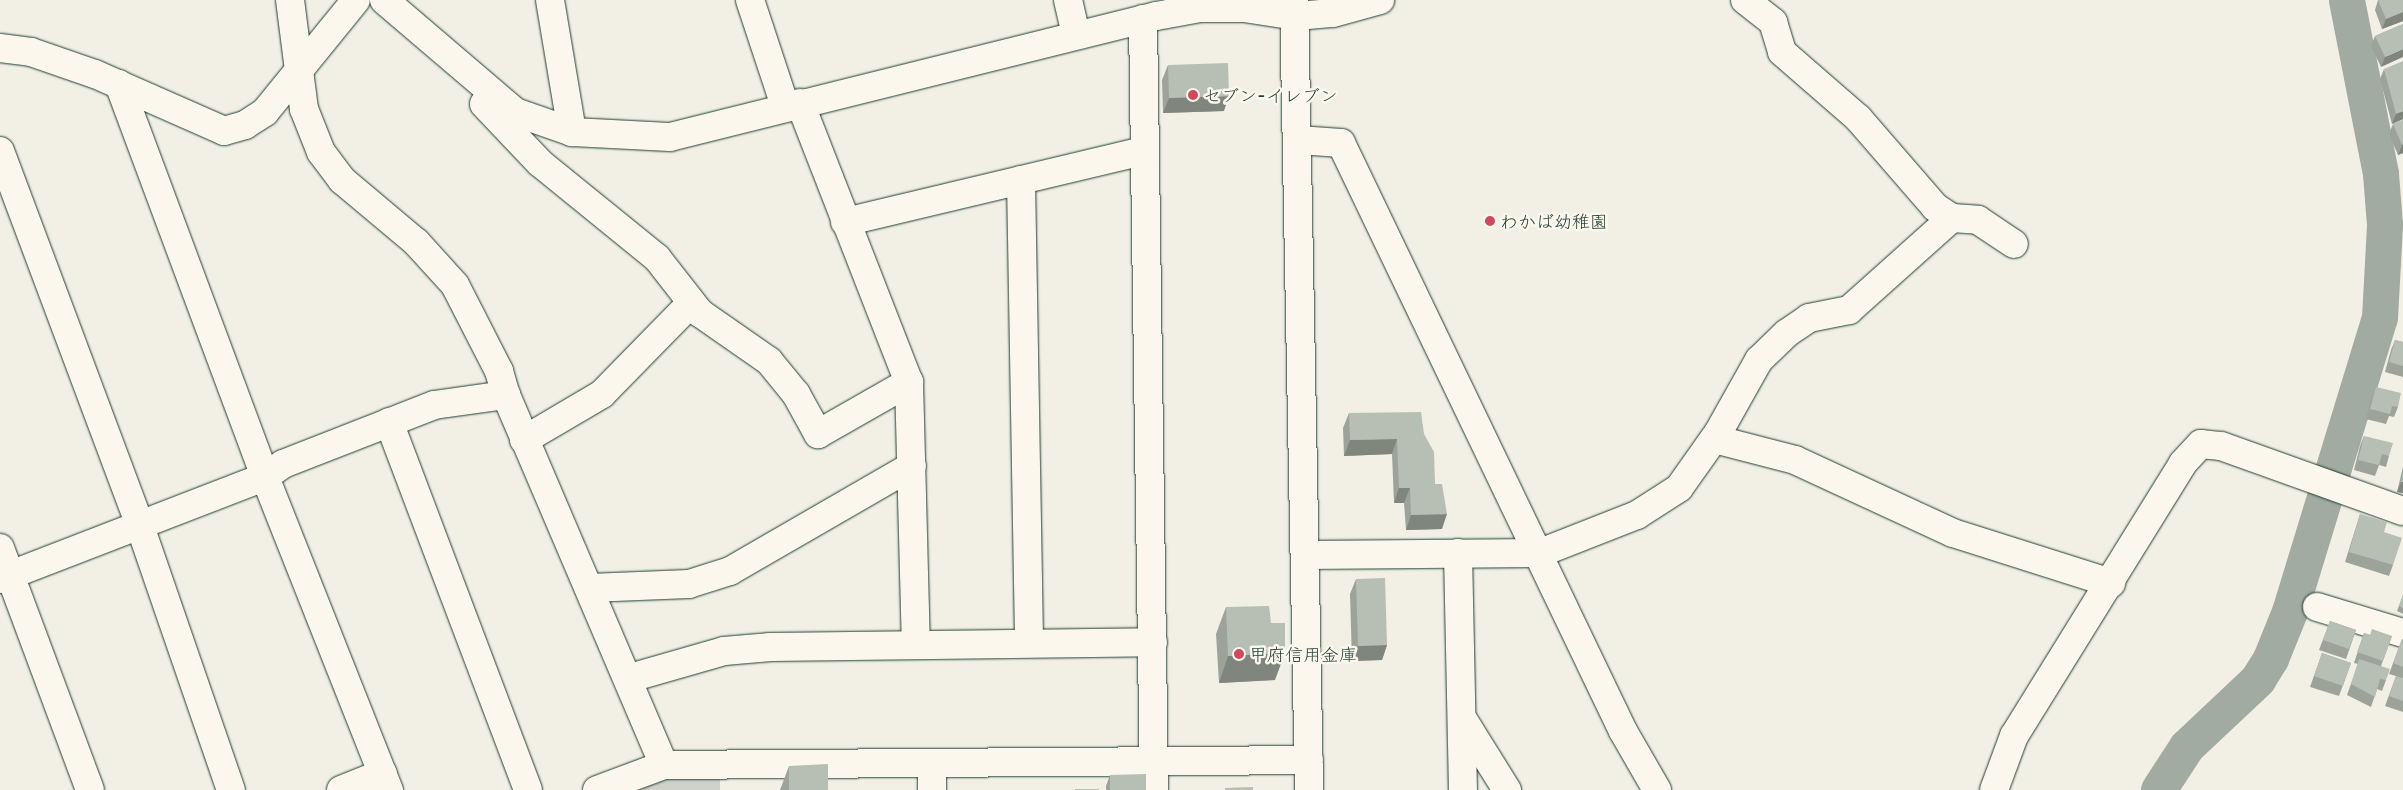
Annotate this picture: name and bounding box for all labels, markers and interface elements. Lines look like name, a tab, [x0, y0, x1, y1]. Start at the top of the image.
place label: セブン-イレブン	[1203, 84, 1338, 106]
marker: セブン-イレブン	[1187, 89, 1199, 101]
place label: わかば幼稚園	[1500, 210, 1608, 232]
marker: わかば幼稚園	[1484, 215, 1496, 227]
place label: 甲府信用金庫	[1249, 643, 1357, 665]
marker: 甲府信用金庫	[1233, 648, 1245, 660]

